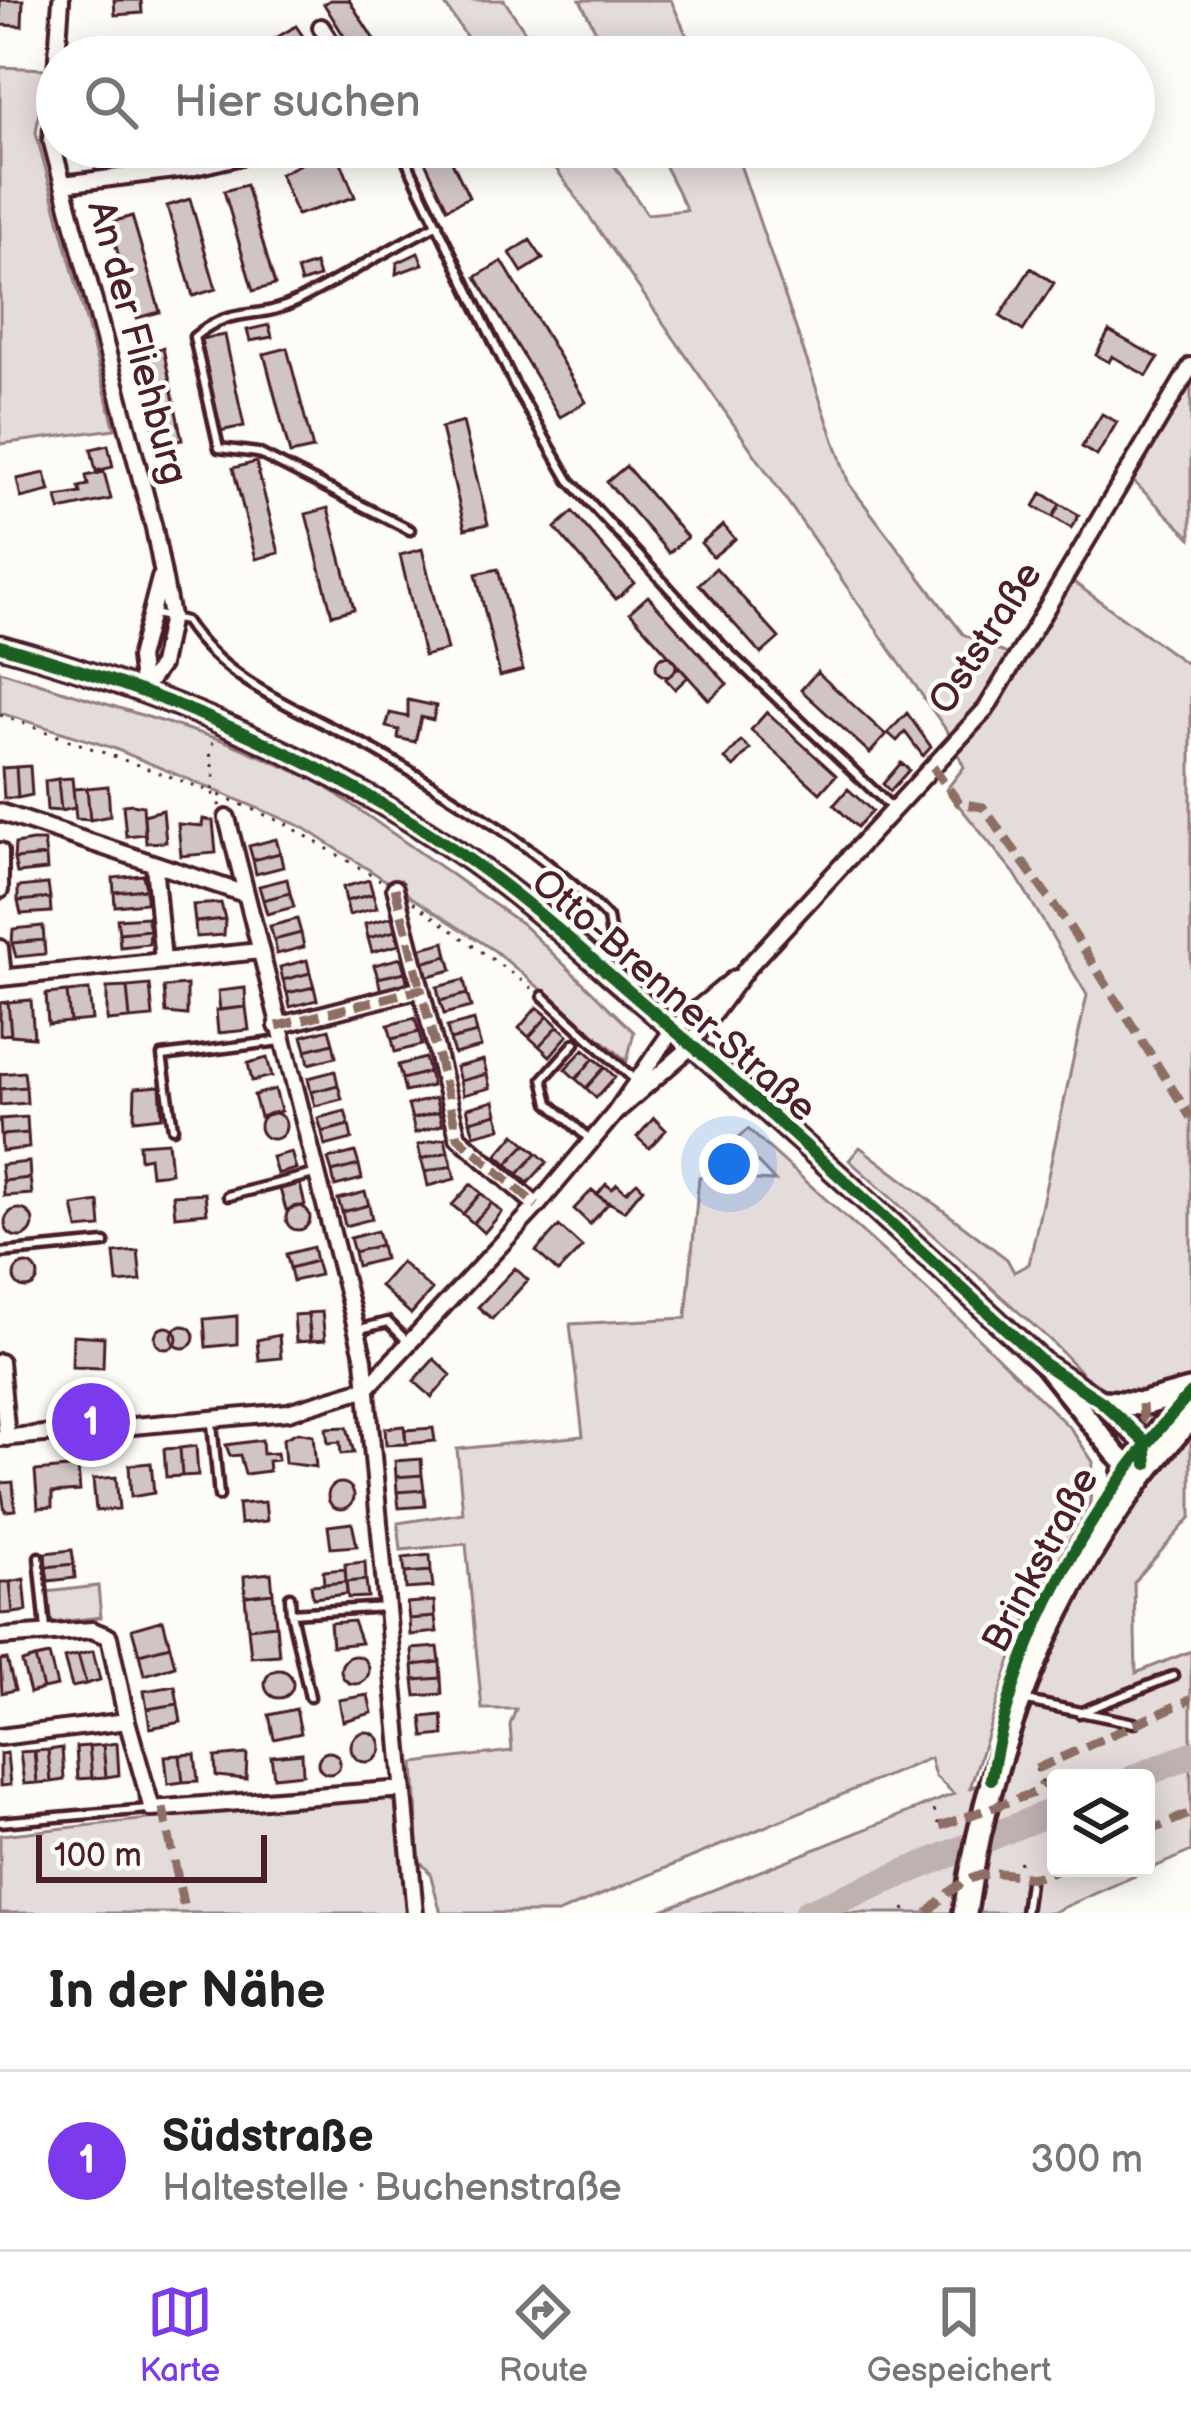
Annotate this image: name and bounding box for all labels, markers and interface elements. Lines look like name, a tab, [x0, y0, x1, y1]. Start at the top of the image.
search box	[36, 36, 1155, 168]
icon: search	[78, 69, 144, 135]
text: Hier suchen	[174, 75, 421, 130]
street label: An der Fliehburg	[76, 196, 197, 490]
street label: Oststraße	[920, 553, 1053, 723]
street label: Otto-Brenner-Straße	[521, 859, 825, 1132]
your location	[699, 1134, 759, 1194]
pin: 1	[52, 1377, 130, 1467]
street label: Brinkstraße	[973, 1460, 1110, 1661]
map controls	[1047, 1769, 1155, 1877]
button: layers	[1047, 1769, 1155, 1877]
scale bar	[36, 1829, 267, 1882]
text: 100 m	[54, 1836, 142, 1876]
text: In der Nähe	[48, 1961, 326, 2022]
text: Südstraße	[162, 2110, 374, 2165]
text: 1	[79, 2137, 95, 2184]
text: 300 m	[1030, 2137, 1143, 2184]
text: Haltestelle · Buchenstraße	[162, 2165, 622, 2212]
tab: Karte	[139, 2279, 220, 2391]
tab: Route	[499, 2279, 588, 2391]
tab: Gespeichert	[867, 2279, 1052, 2391]

